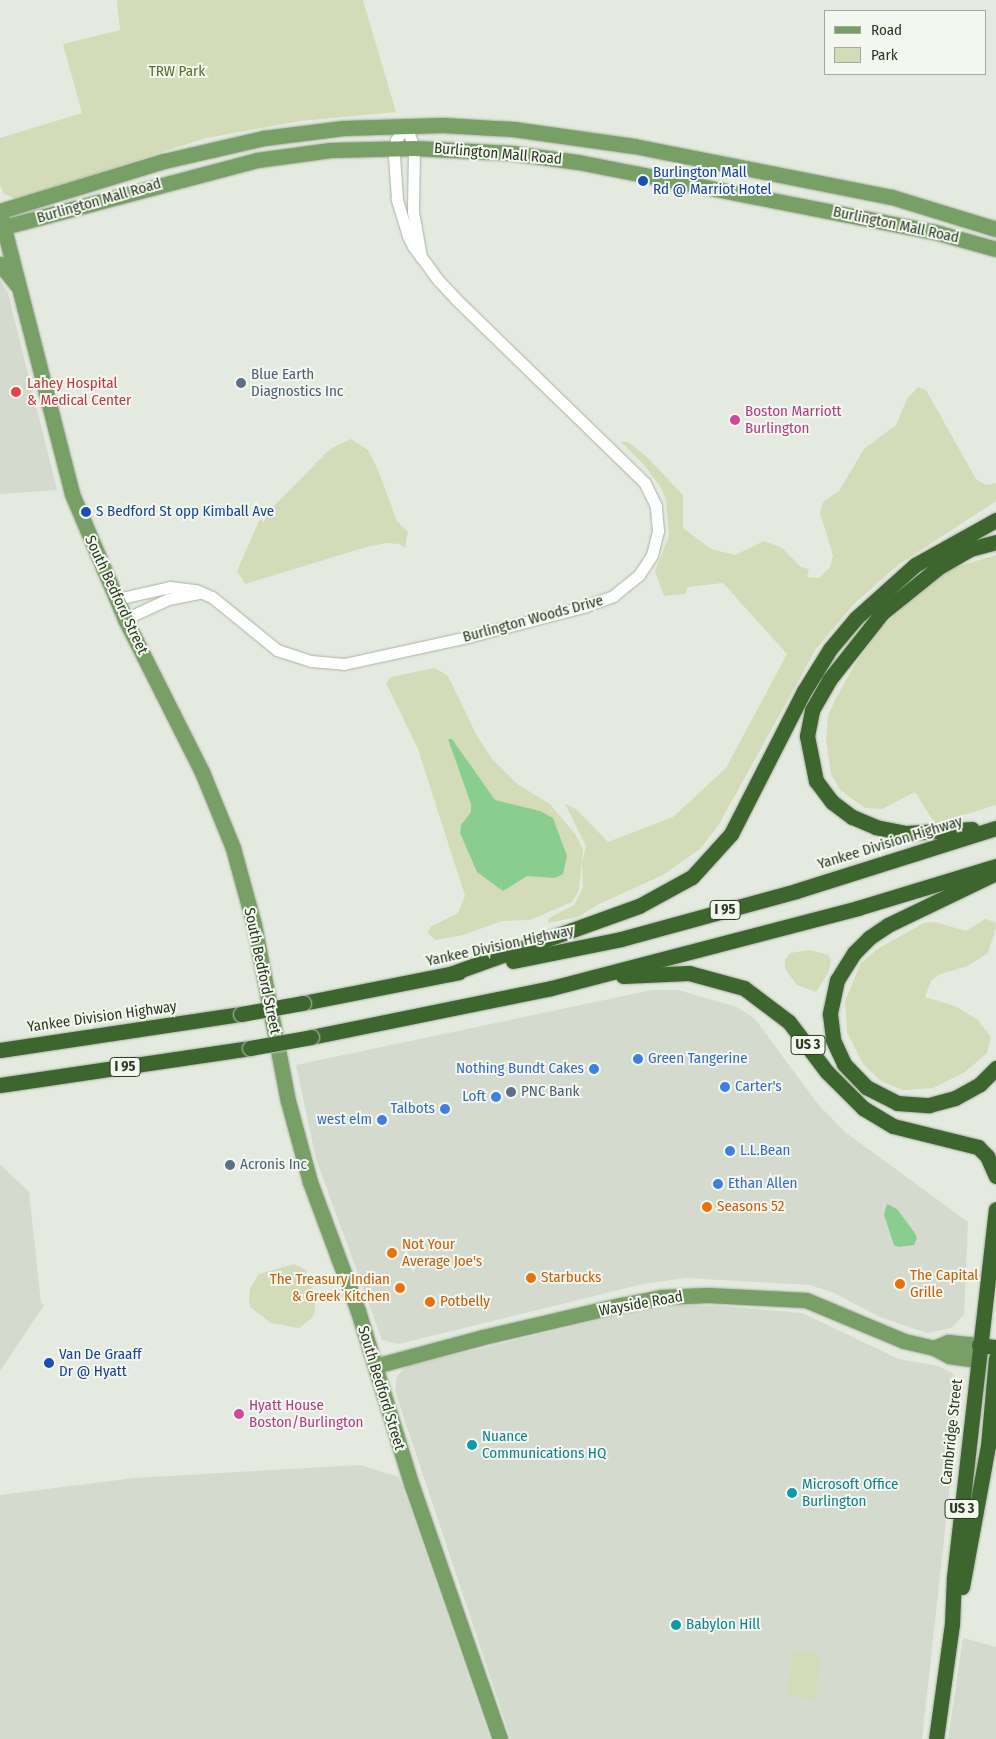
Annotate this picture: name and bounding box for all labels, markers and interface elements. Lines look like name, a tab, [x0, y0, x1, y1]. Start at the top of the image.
legend	[824, 10, 986, 75]
text: Road	[871, 21, 902, 39]
text: Park	[871, 46, 898, 64]
park label: TRW Park	[149, 63, 205, 81]
street label: Burlington Mall Road	[433, 139, 563, 169]
place label: Burlington Mall Rd @ Marriot Hotel	[653, 163, 772, 198]
street label: Burlington Mall Road	[35, 175, 163, 227]
marker: Burlington Mall Rd @ Marriot Hotel	[637, 175, 649, 187]
street label: Burlington Mall Road	[831, 203, 961, 247]
place label: Blue Earth Diagnostics Inc	[251, 365, 343, 400]
place label: Lahey Hospital & Medical Center	[27, 374, 131, 409]
marker: Blue Earth Diagnostics Inc	[235, 377, 247, 389]
marker: Lahey Hospital & Medical Center	[9, 385, 23, 399]
place label: Boston Marriott Burlington	[745, 402, 841, 437]
marker: Boston Marriott Burlington	[729, 414, 741, 426]
place label: S Bedford St opp Kimball Ave	[96, 503, 274, 521]
marker: S Bedford St opp Kimball Ave	[80, 506, 92, 518]
street label: South Bedford Street	[81, 533, 151, 657]
street label: Burlington Woods Drive	[461, 592, 605, 646]
street label: Yankee Division Highway	[815, 812, 965, 874]
road number: I 95	[709, 898, 741, 922]
street label: South Bedford Street	[240, 906, 284, 1036]
street label: Yankee Division Highway	[425, 922, 575, 970]
street label: Yankee Division Highway	[26, 998, 178, 1036]
road number: US 3	[790, 1034, 826, 1056]
place label: Green Tangerine	[648, 1050, 748, 1068]
marker: Green Tangerine	[632, 1053, 644, 1065]
road number: I 95	[109, 1056, 141, 1078]
place label: Nothing Bundt Cakes	[456, 1060, 584, 1078]
marker: Nothing Bundt Cakes	[588, 1063, 600, 1075]
place label: Carter's	[735, 1078, 782, 1096]
marker: Carter's	[719, 1081, 731, 1093]
place label: PNC Bank	[521, 1083, 580, 1101]
marker: PNC Bank	[505, 1086, 517, 1098]
place label: Loft	[462, 1088, 486, 1106]
marker: Loft	[490, 1091, 502, 1103]
place label: Talbots	[390, 1100, 435, 1118]
marker: Talbots	[439, 1103, 451, 1115]
place label: west elm	[317, 1111, 372, 1129]
marker: west elm	[376, 1114, 388, 1126]
place label: L.L.Bean	[740, 1142, 790, 1160]
marker: L.L.Bean	[724, 1145, 736, 1157]
place label: Acronis Inc	[240, 1156, 307, 1174]
marker: Acronis Inc	[224, 1159, 236, 1171]
place label: Ethan Allen	[728, 1175, 797, 1193]
marker: Ethan Allen	[712, 1178, 724, 1190]
place label: Seasons 52	[717, 1198, 784, 1216]
marker: Seasons 52	[701, 1201, 713, 1213]
place label: Not Your Average Joe's	[402, 1235, 482, 1270]
marker: Not Your Average Joe's	[386, 1247, 398, 1259]
place label: The Capital Grille	[910, 1266, 978, 1301]
place label: Starbucks	[541, 1269, 601, 1287]
place label: The Treasury Indian & Greek Kitchen	[270, 1270, 390, 1305]
marker: Starbucks	[525, 1272, 537, 1284]
marker: The Capital Grille	[894, 1278, 906, 1290]
marker: The Treasury Indian & Greek Kitchen	[394, 1282, 406, 1294]
street label: Wayside Road	[598, 1288, 684, 1320]
place label: Potbelly	[440, 1293, 490, 1311]
marker: Potbelly	[424, 1296, 436, 1308]
street label: South Bedford Street	[354, 1324, 408, 1452]
place label: Van De Graaff Dr @ Hyatt	[59, 1345, 142, 1380]
marker: Van De Graaff Dr @ Hyatt	[43, 1357, 55, 1369]
street label: Cambridge Street	[938, 1378, 966, 1486]
place label: Hyatt House Boston/Burlington	[249, 1396, 363, 1431]
marker: Hyatt House Boston/Burlington	[233, 1408, 245, 1420]
place label: Nuance Communications HQ	[482, 1427, 606, 1462]
marker: Nuance Communications HQ	[466, 1439, 478, 1451]
place label: Microsoft Office Burlington	[802, 1475, 898, 1510]
marker: Microsoft Office Burlington	[786, 1487, 798, 1499]
road number: US 3	[944, 1498, 980, 1520]
place label: Babylon Hill	[686, 1616, 760, 1634]
marker: Babylon Hill	[670, 1619, 682, 1631]

